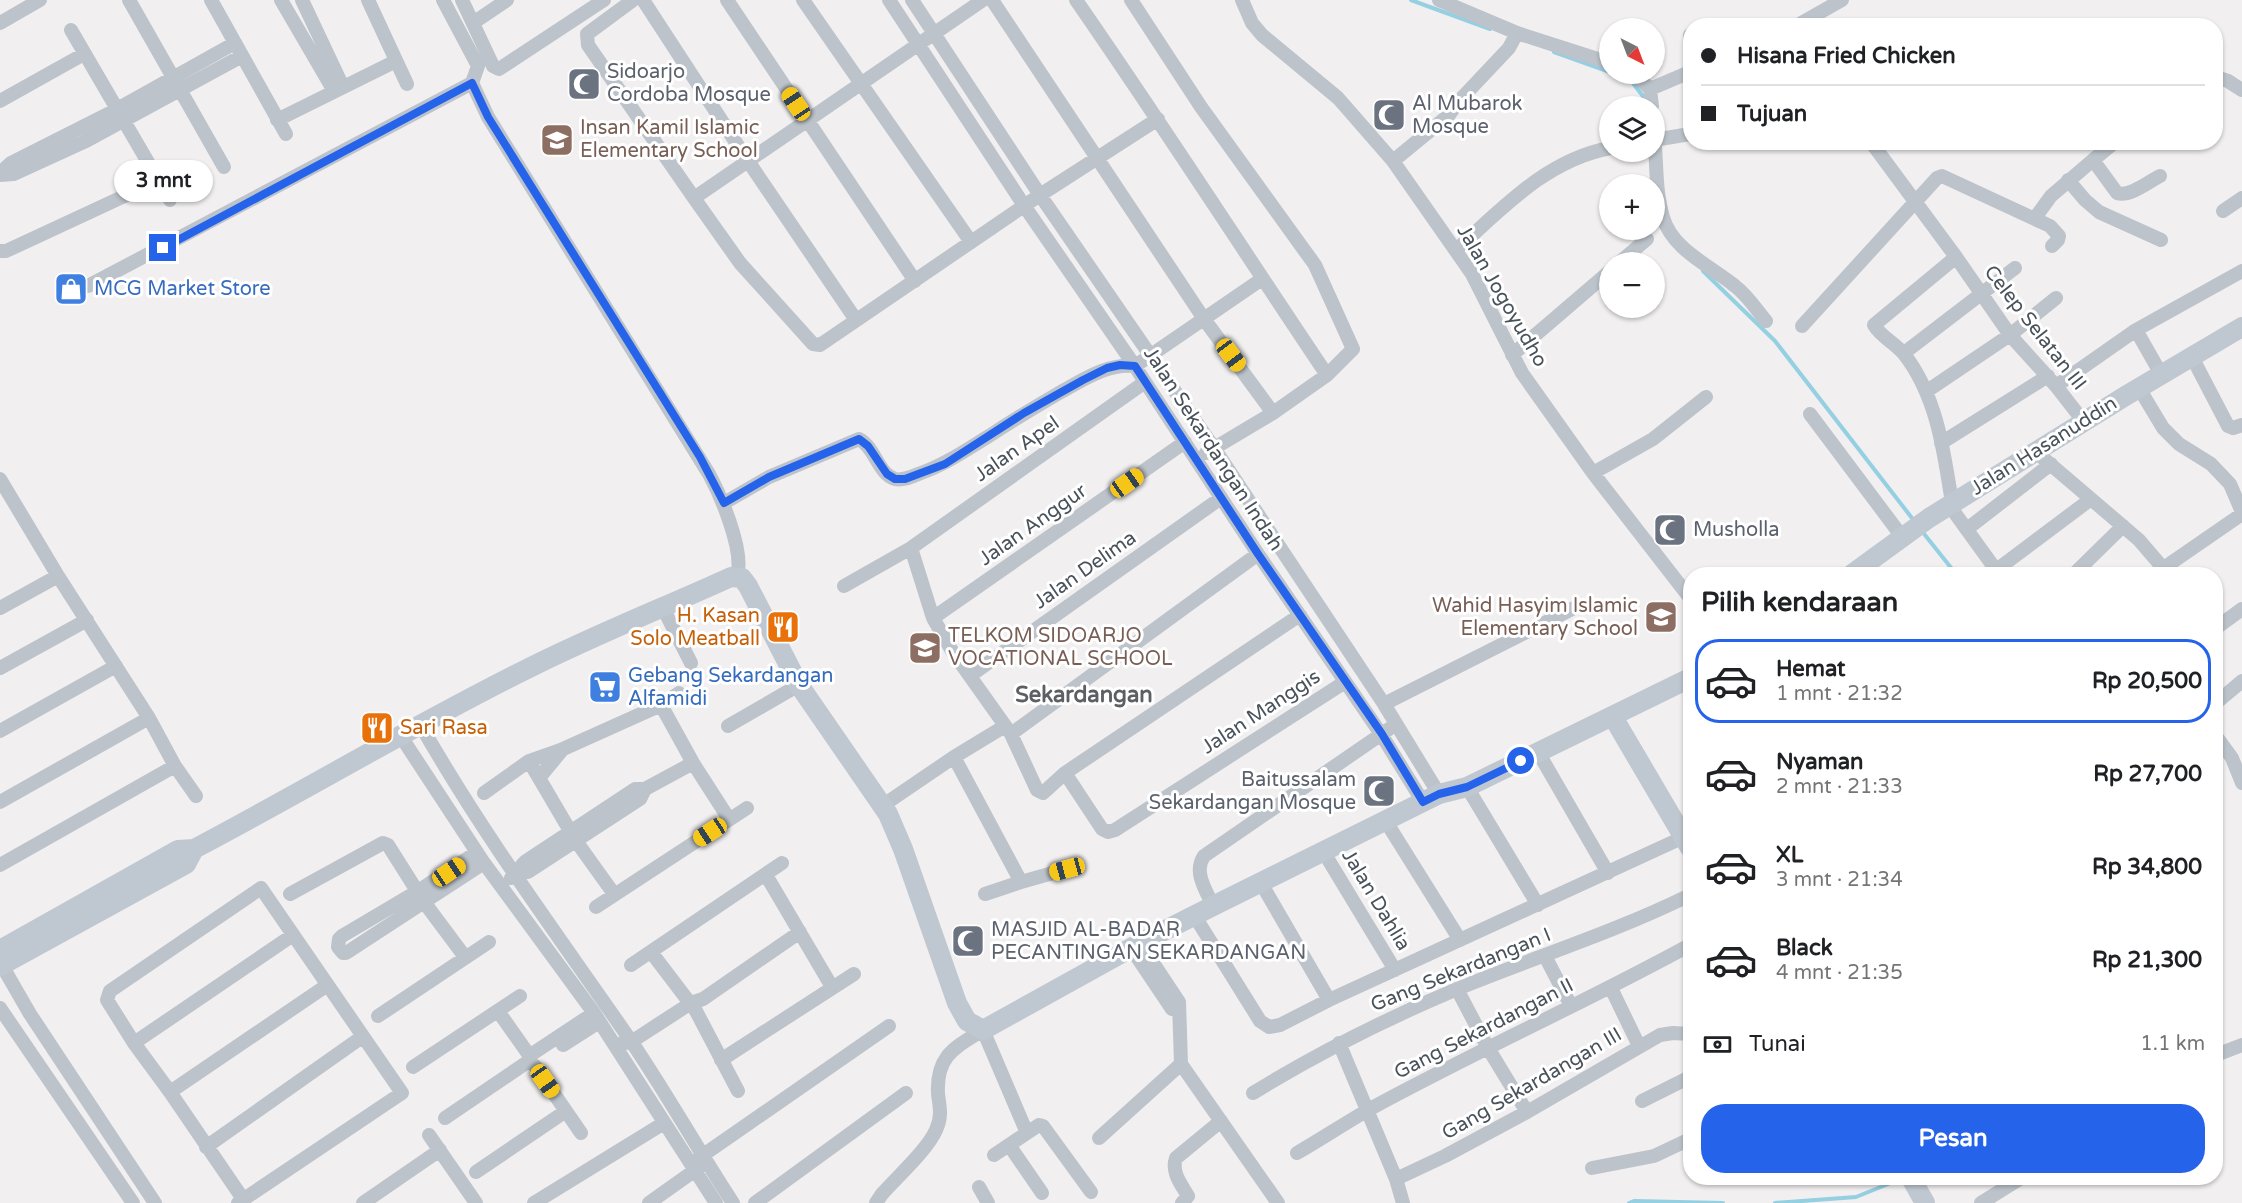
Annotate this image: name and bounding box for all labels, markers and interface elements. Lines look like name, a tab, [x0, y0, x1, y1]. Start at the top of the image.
north arrow	[1599, 18, 1665, 84]
map controls	[1599, 18, 1665, 318]
text: Hisana Fried Chicken	[1737, 43, 1956, 69]
place label: Sidoarjo Cordoba Mosque	[607, 60, 771, 107]
mosque icon: Sidoarjo Cordoba Mosque	[566, 66, 602, 102]
car	[778, 84, 814, 124]
place label: Al Mubarok Mosque	[1412, 92, 1523, 139]
button: layers	[1599, 96, 1665, 162]
mosque icon: Al Mubarok Mosque	[1371, 97, 1407, 133]
text: Tujuan	[1737, 101, 1807, 127]
place label: Insan Kamil Islamic Elementary School	[580, 116, 759, 163]
school or university icon: Insan Kamil Islamic Elementary School	[539, 122, 575, 158]
callout: 3 mnt	[114, 161, 213, 203]
text: 3 mnt	[136, 169, 191, 193]
button: +	[1599, 174, 1665, 240]
street label: Jalan Jogoyudho	[1452, 221, 1552, 371]
route end	[149, 234, 176, 261]
button: −	[1599, 252, 1665, 318]
street label: Celep Selatan III	[1979, 261, 2091, 395]
shop icon: MCG Market Store	[53, 271, 89, 307]
place label: MCG Market Store	[94, 277, 270, 301]
car	[1213, 335, 1249, 375]
street label: Jalan Sekardangan Indah	[1138, 343, 1288, 555]
street label: Jalan Hasanuddin	[1966, 391, 2122, 501]
street label: Jalan Apel	[970, 411, 1064, 487]
car	[1107, 465, 1147, 501]
street label: Jalan Anggur	[974, 479, 1092, 571]
mosque icon: Musholla	[1652, 512, 1688, 548]
place label: Musholla	[1693, 518, 1779, 542]
street label: Jalan Delima	[1029, 526, 1141, 614]
text: Pilih kendaraan	[1701, 586, 1898, 619]
place label: Wahid Hasyim Islamic Elementary School	[1432, 594, 1638, 641]
school or university icon: Wahid Hasyim Islamic Elementary School	[1643, 599, 1679, 635]
place label: H. Kasan Solo Meatball	[630, 604, 760, 651]
restaurant icon: H. Kasan Solo Meatball	[765, 609, 801, 645]
place label: TELKOM SIDOARJO VOCATIONAL SCHOOL	[948, 624, 1173, 671]
school or university icon: TELKOM SIDOARJO VOCATIONAL SCHOOL	[907, 630, 943, 666]
icon: car	[1704, 654, 1758, 708]
text: Hemat	[1776, 656, 1845, 682]
place label: Gebang Sekardangan Alfamidi	[628, 664, 833, 711]
street label: Jalan Manggis	[1197, 665, 1325, 759]
text: Rp 20,500	[2092, 668, 2202, 694]
supermarket icon: Gebang Sekardangan Alfamidi	[587, 669, 623, 705]
district label: Sekardangan	[1015, 682, 1153, 708]
text: 1 mnt · 21:32	[1776, 682, 1903, 706]
restaurant icon: Sari Rasa	[359, 710, 395, 746]
place label: Sari Rasa	[400, 716, 488, 740]
route start	[1507, 747, 1534, 774]
icon: car	[1704, 747, 1758, 801]
text: Nyaman	[1776, 749, 1863, 775]
text: Rp 27,700	[2093, 761, 2202, 787]
place label: Baitussalam Sekardangan Mosque	[1149, 768, 1356, 815]
mosque icon: Baitussalam Sekardangan Mosque	[1361, 773, 1397, 809]
text: 2 mnt · 21:33	[1776, 775, 1903, 799]
car	[690, 815, 730, 849]
icon: car	[1704, 840, 1758, 894]
text: XL	[1776, 842, 1803, 868]
street label: Jalan Dahlia	[1336, 845, 1416, 955]
car	[429, 854, 469, 890]
text: Rp 34,800	[2092, 854, 2202, 880]
car	[1047, 856, 1087, 882]
text: 3 mnt · 21:34	[1776, 868, 1903, 892]
place label: MASJID AL-BADAR PECANTINGAN SEKARDANGAN	[991, 918, 1306, 965]
mosque icon: MASJID AL-BADAR PECANTINGAN SEKARDANGAN	[950, 923, 986, 959]
street label: Gang Sekardangan I	[1367, 923, 1555, 1017]
icon: car	[1704, 933, 1758, 987]
text: Black	[1776, 935, 1833, 961]
text: Rp 21,300	[2092, 947, 2202, 973]
text: 4 mnt · 21:35	[1776, 961, 1903, 985]
street label: Gang Sekardangan II	[1390, 973, 1578, 1085]
street label: Gang Sekardangan III	[1438, 1023, 1626, 1145]
icon: cash	[1701, 1028, 1734, 1061]
text: Tunai	[1749, 1031, 1806, 1057]
text: 1.1 km	[2140, 1032, 2205, 1056]
car	[527, 1061, 563, 1101]
button: Pesan	[1701, 1104, 2205, 1173]

